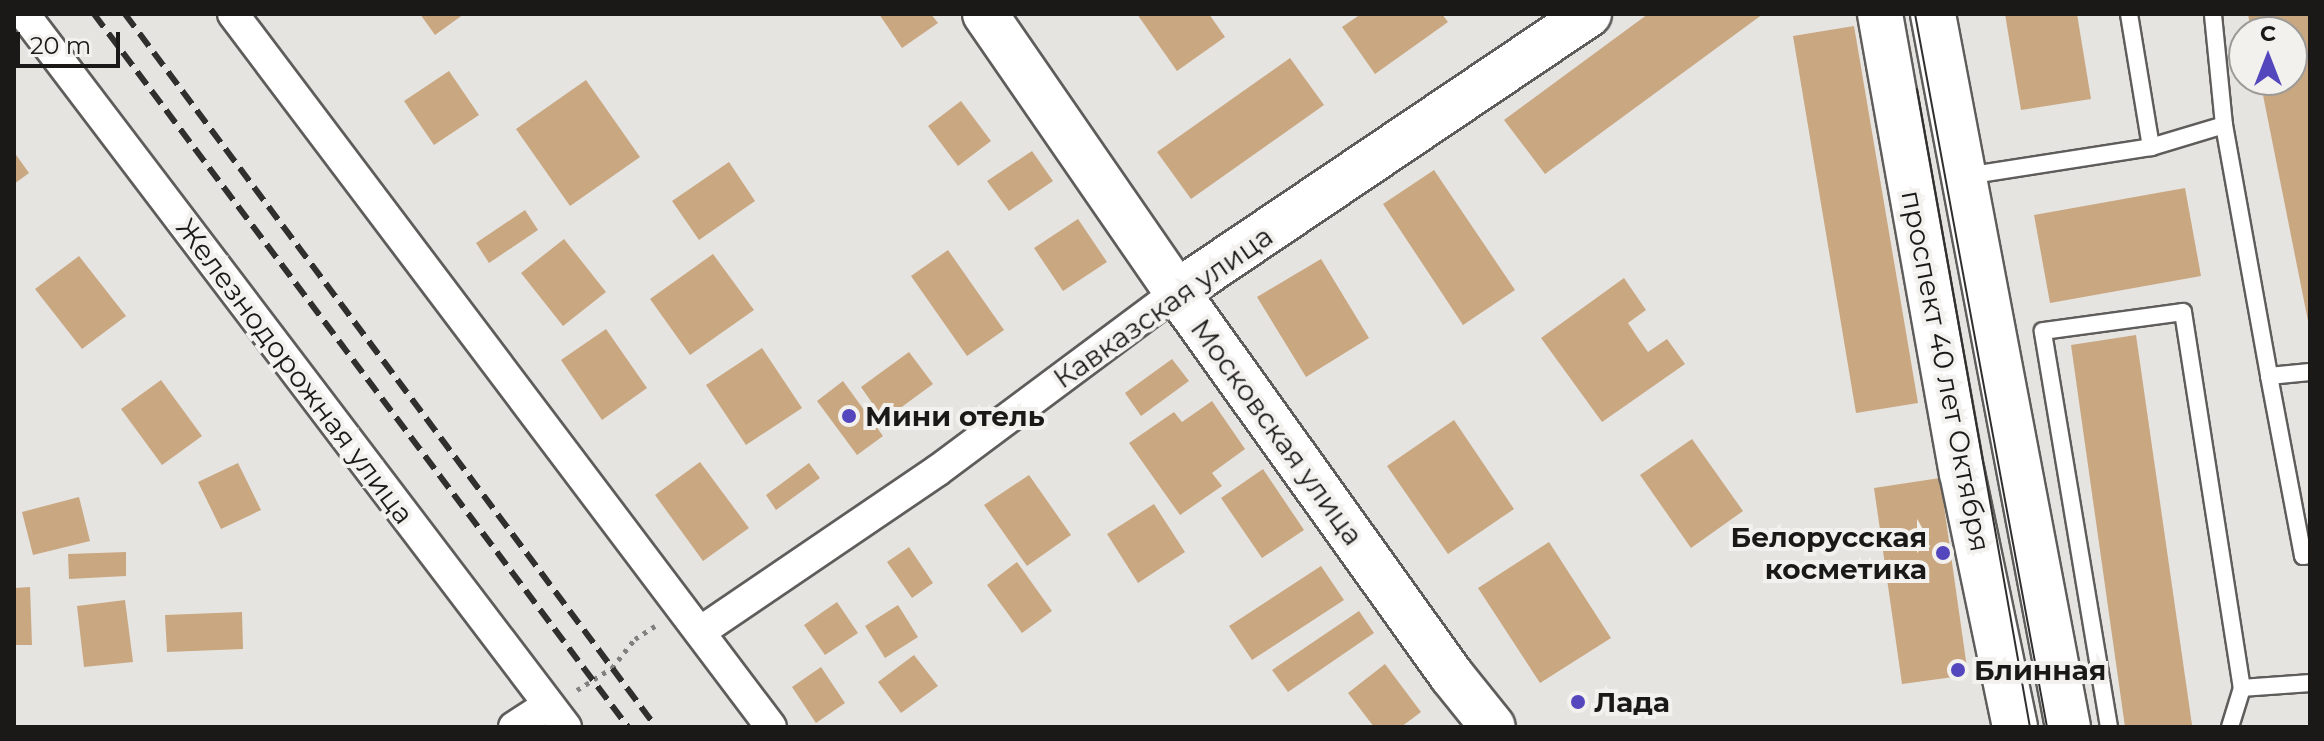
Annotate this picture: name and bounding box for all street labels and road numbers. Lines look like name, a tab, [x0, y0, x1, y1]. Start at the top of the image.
street label: проспект 40 лет Октября	[1894, 187, 1998, 555]
street label: Железнодорожная улица	[169, 212, 421, 530]
street label: Кавказская улица	[1047, 219, 1279, 395]
street label: Московская улица	[1184, 313, 1370, 551]

